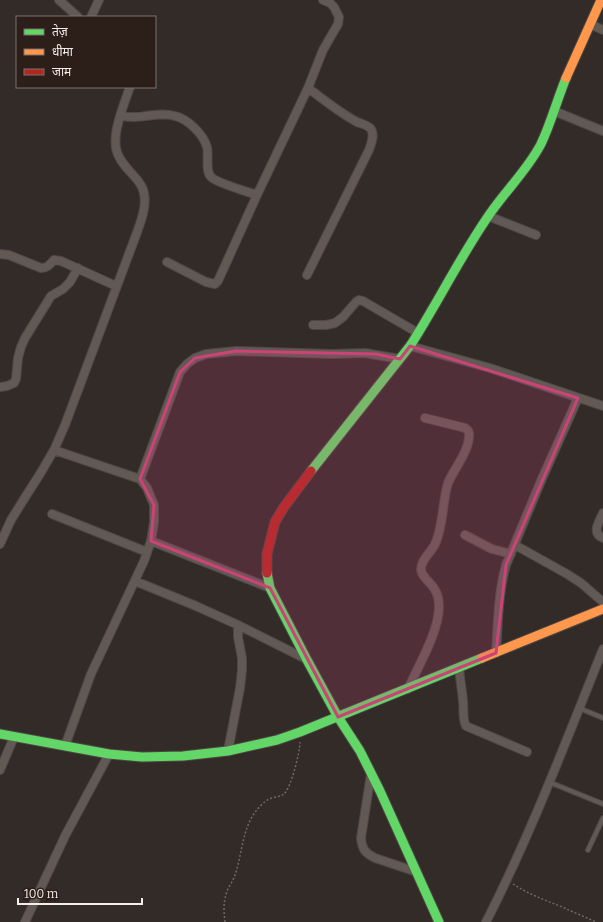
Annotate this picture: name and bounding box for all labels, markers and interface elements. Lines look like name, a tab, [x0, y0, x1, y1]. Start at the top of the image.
legend	[16, 16, 156, 88]
text: तेज़	[52, 24, 69, 39]
text: धीमा	[52, 44, 74, 59]
text: जाम	[52, 65, 72, 79]
scale bar	[18, 880, 142, 906]
text: 100 m	[24, 887, 59, 901]

